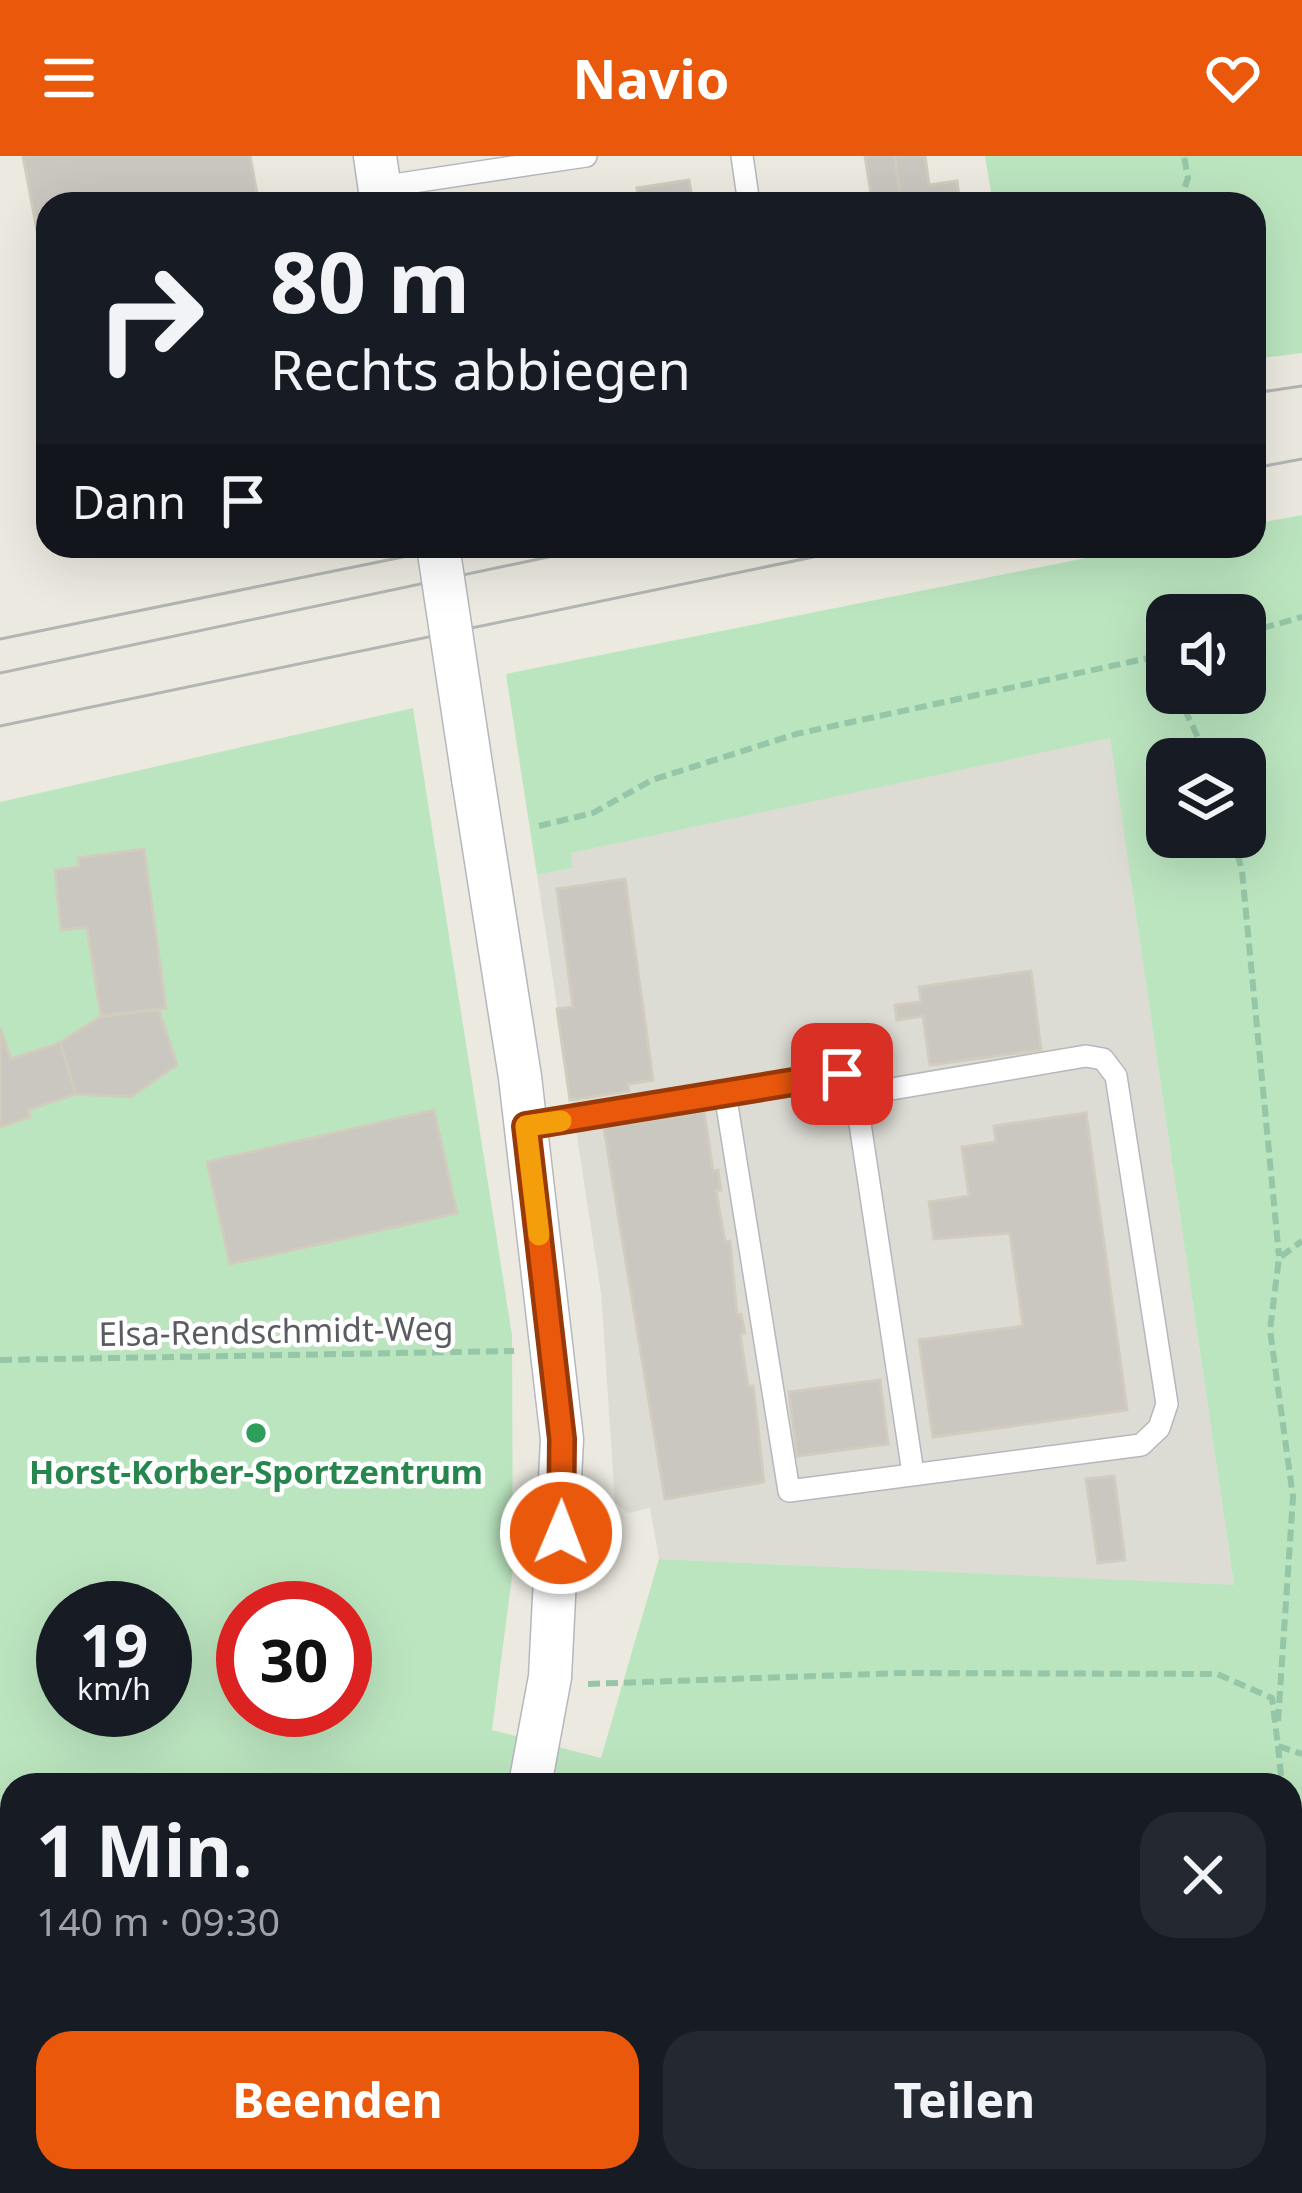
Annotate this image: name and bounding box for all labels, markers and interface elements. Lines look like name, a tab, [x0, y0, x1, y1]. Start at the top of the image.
text: Navio	[573, 41, 729, 115]
icon: menu	[36, 45, 102, 111]
icon: heart	[1200, 45, 1266, 111]
text: 80 m	[270, 223, 470, 338]
icon: right	[72, 240, 228, 396]
text: Rechts abbiegen	[270, 332, 691, 406]
icon: arrive	[210, 468, 276, 534]
text: Dann	[72, 471, 186, 532]
map controls	[1146, 594, 1266, 858]
button: sound	[1146, 594, 1266, 714]
button: layers	[1146, 738, 1266, 858]
pin	[791, 1023, 893, 1125]
icon: arrive	[809, 1041, 875, 1107]
street label: Elsa-Rendschmidt-Weg	[98, 1305, 454, 1356]
marker: Horst-Korber-Sportzentrum	[243, 1420, 269, 1446]
place label: Horst-Korber-Sportzentrum	[29, 1449, 483, 1494]
position arrow	[498, 1470, 624, 1596]
speed limit sign: 30	[216, 1581, 372, 1737]
text: 19	[80, 1603, 148, 1685]
text: km/h	[77, 1668, 151, 1709]
text: 1 Min.	[36, 1800, 252, 1898]
button: close	[1140, 1812, 1266, 1938]
text: 140 m · 09:30	[36, 1894, 280, 1947]
button: Beenden	[36, 2031, 639, 2169]
button: Teilen	[663, 2031, 1266, 2169]

